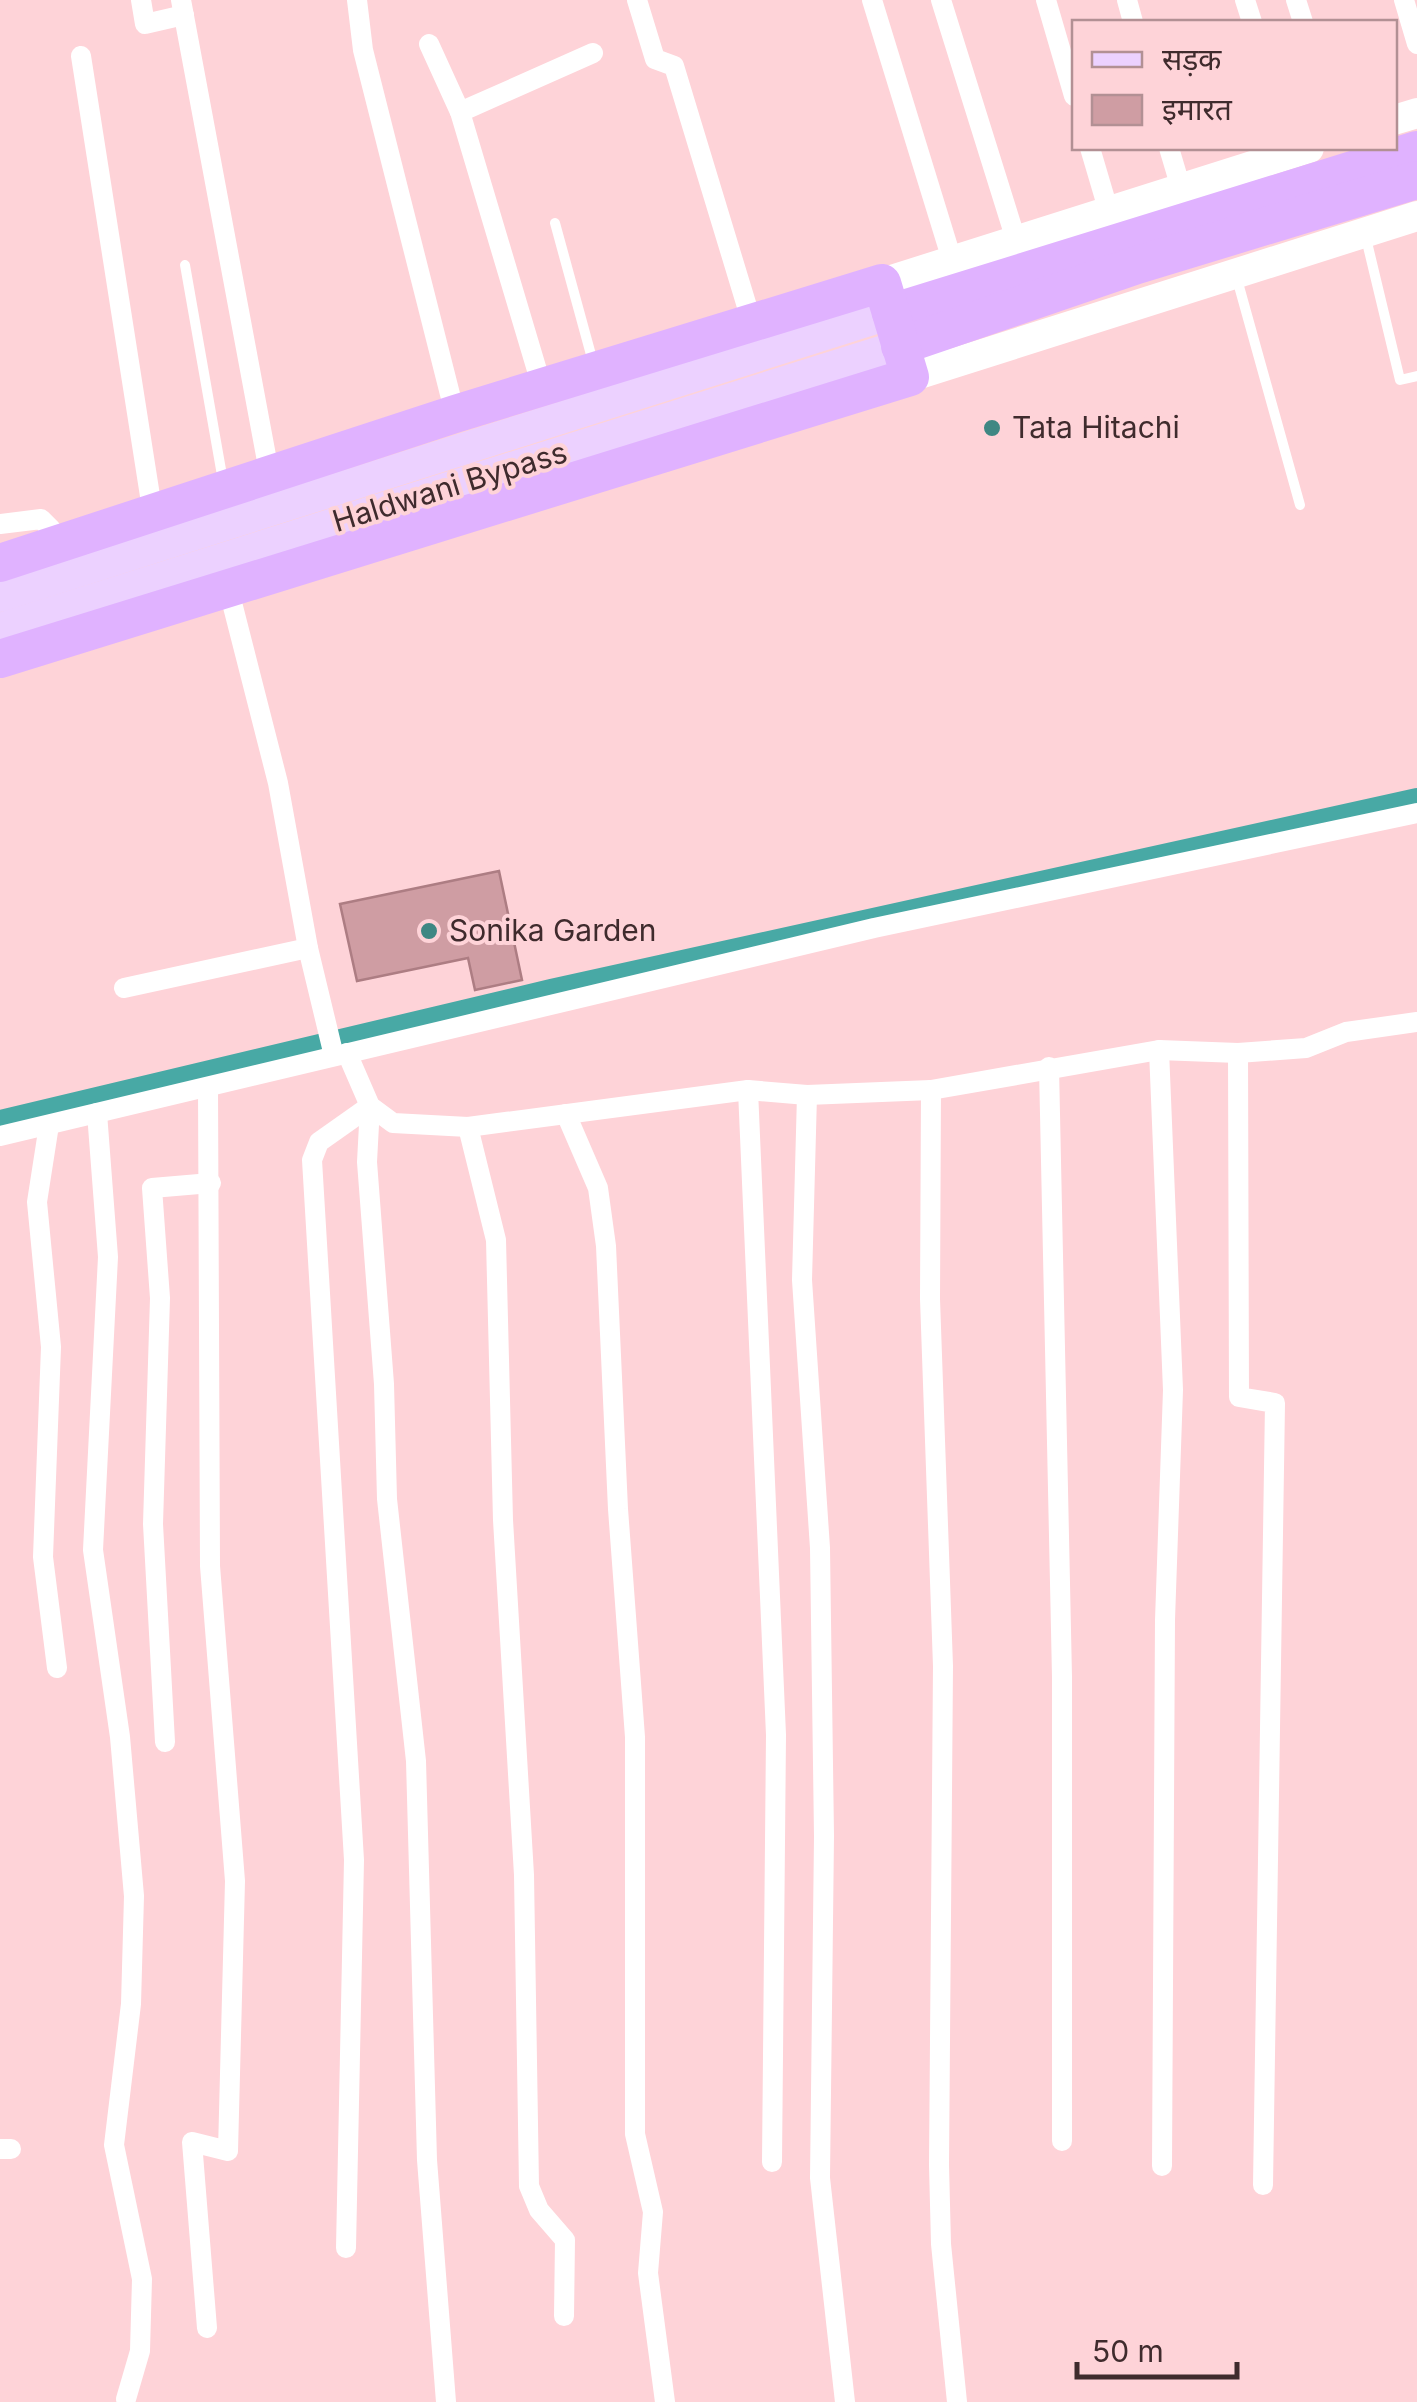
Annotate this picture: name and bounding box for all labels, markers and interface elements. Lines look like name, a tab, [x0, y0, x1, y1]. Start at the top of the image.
legend	[1072, 20, 1397, 150]
text: सड़क	[1162, 41, 1222, 77]
text: इमारत	[1162, 91, 1233, 127]
place label: Tata Hitachi	[1012, 409, 1180, 445]
marker: Tata Hitachi	[981, 417, 1003, 439]
street label: Haldwani Bypass	[328, 433, 571, 539]
place label: Sonika Garden	[449, 912, 657, 948]
marker: Sonika Garden	[418, 920, 440, 942]
scale bar	[1077, 2317, 1237, 2379]
text: 50 m	[1092, 2333, 1164, 2369]

